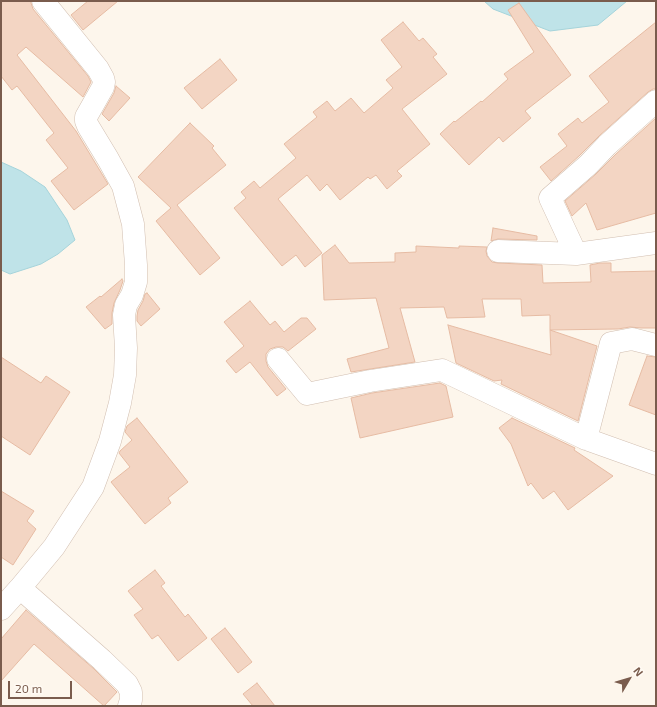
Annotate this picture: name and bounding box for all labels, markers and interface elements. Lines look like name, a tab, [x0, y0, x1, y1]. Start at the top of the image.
north arrow	[609, 659, 649, 699]
text: N	[631, 664, 646, 678]
scale bar	[10, 673, 74, 699]
text: 20 m	[15, 681, 42, 695]

